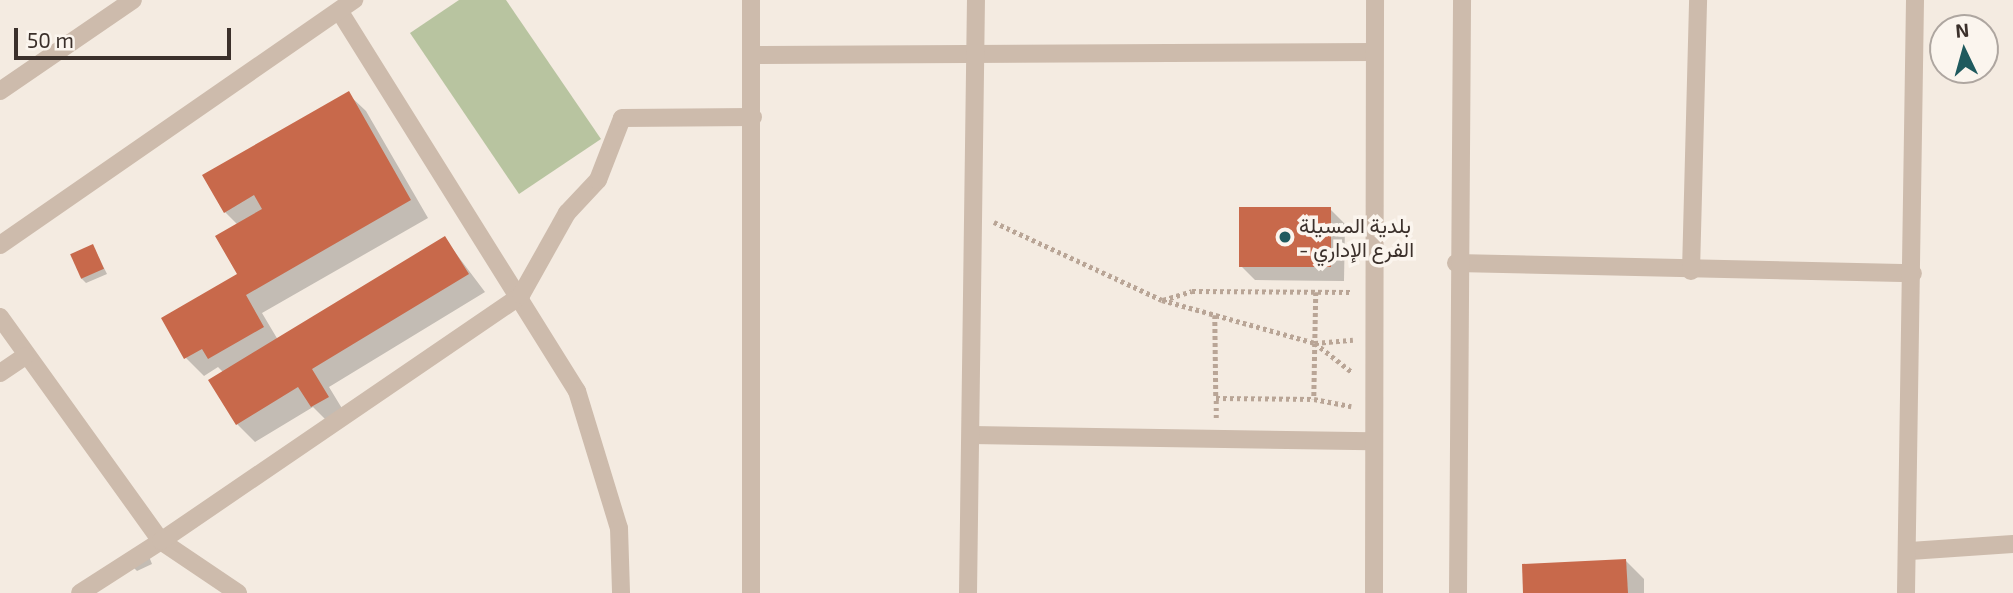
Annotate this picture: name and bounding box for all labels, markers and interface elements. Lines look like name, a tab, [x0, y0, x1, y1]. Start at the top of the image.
scale bar	[18, 14, 234, 58]
north arrow	[1929, 14, 1999, 84]
text: N	[1954, 18, 1970, 42]
text: 50 m	[27, 27, 74, 52]
place label: بلدية المسيلة - الفرع الإداري	[1299, 212, 1414, 262]
marker: بلدية المسيلة - الفرع الإداري	[1277, 229, 1293, 245]

